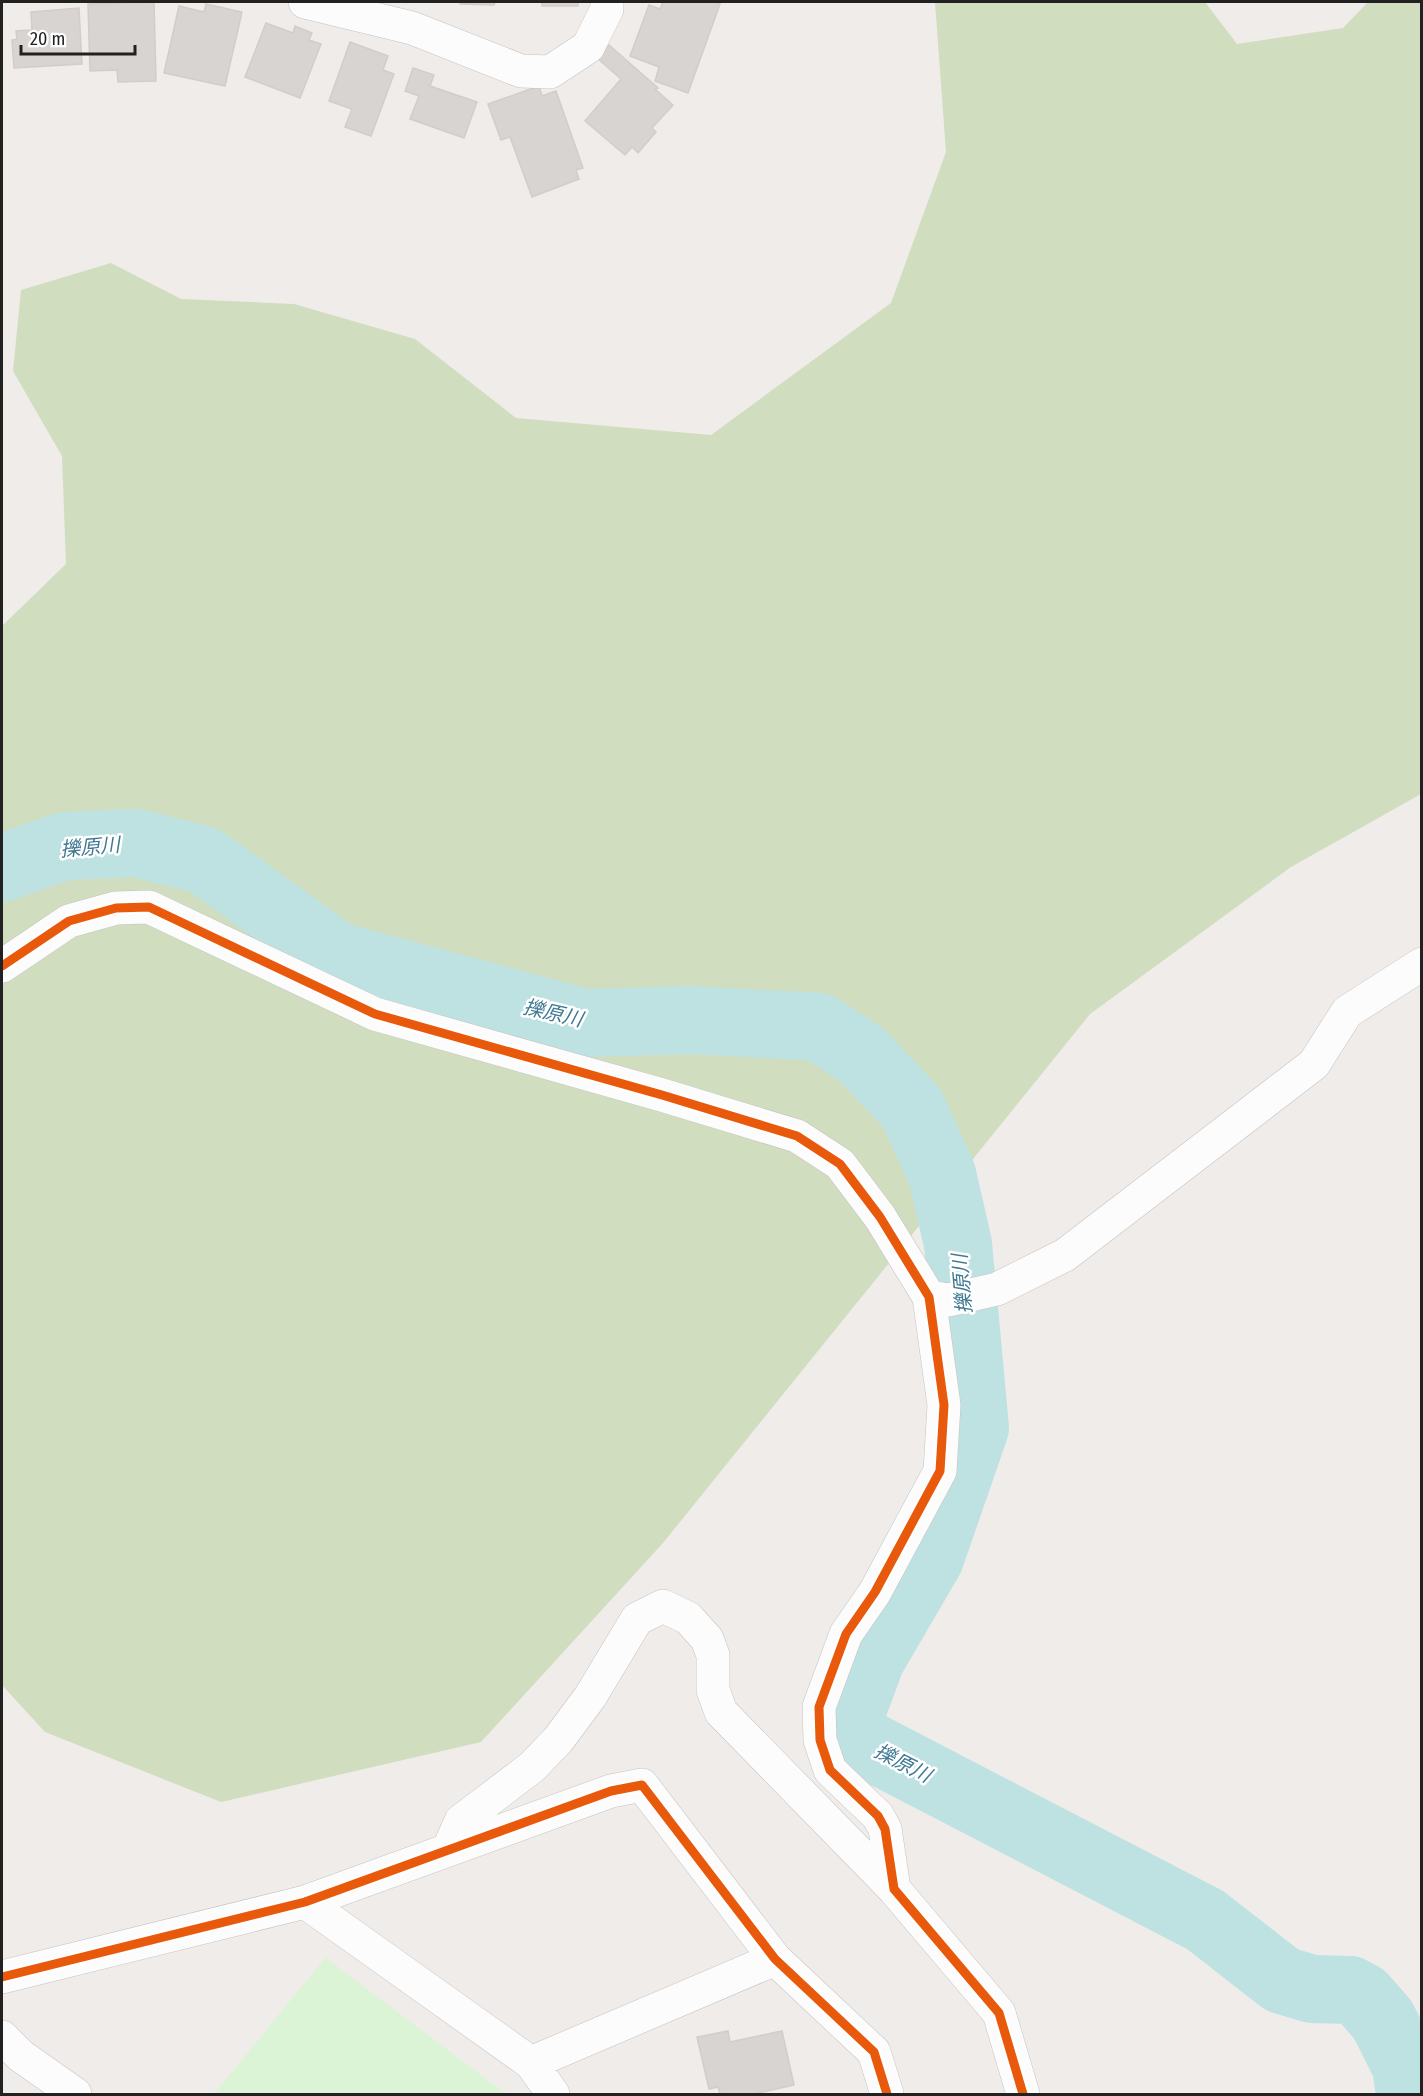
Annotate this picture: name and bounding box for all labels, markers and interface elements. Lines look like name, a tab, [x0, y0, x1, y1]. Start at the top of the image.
scale bar	[21, 18, 135, 56]
text: 20 m	[30, 28, 65, 50]
water label: 擽原川	[59, 832, 123, 862]
water label: 擽原川	[521, 995, 587, 1032]
water label: 擽原川	[947, 1251, 977, 1315]
water label: 擽原川	[871, 1739, 937, 1788]

